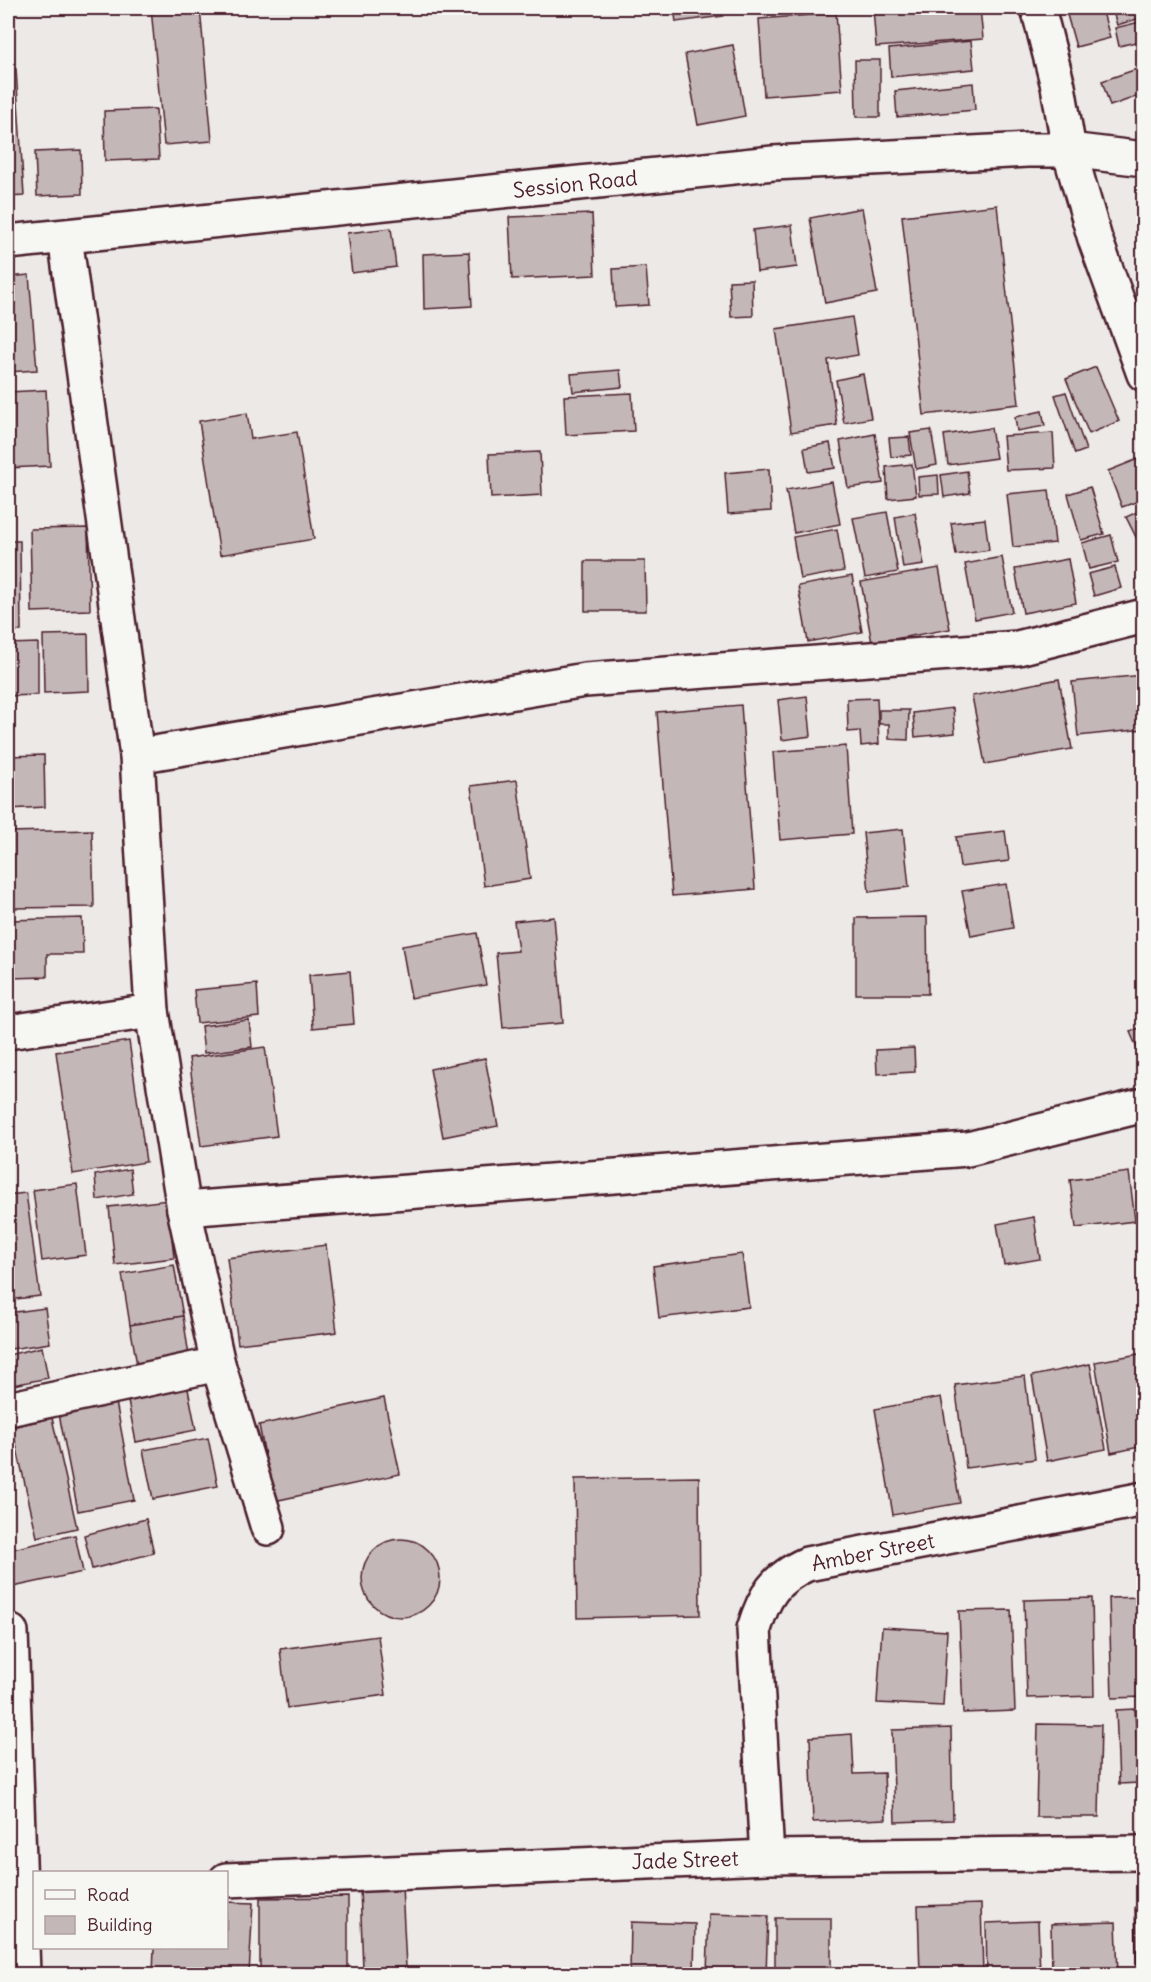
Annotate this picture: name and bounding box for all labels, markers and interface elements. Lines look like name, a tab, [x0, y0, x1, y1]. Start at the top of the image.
street label: Session Road	[511, 164, 639, 204]
street label: Amber Street	[809, 1527, 937, 1577]
street label: Jade Street	[631, 1845, 739, 1875]
legend	[33, 1871, 228, 1949]
text: Road	[87, 1883, 130, 1906]
text: Building	[87, 1913, 152, 1936]

